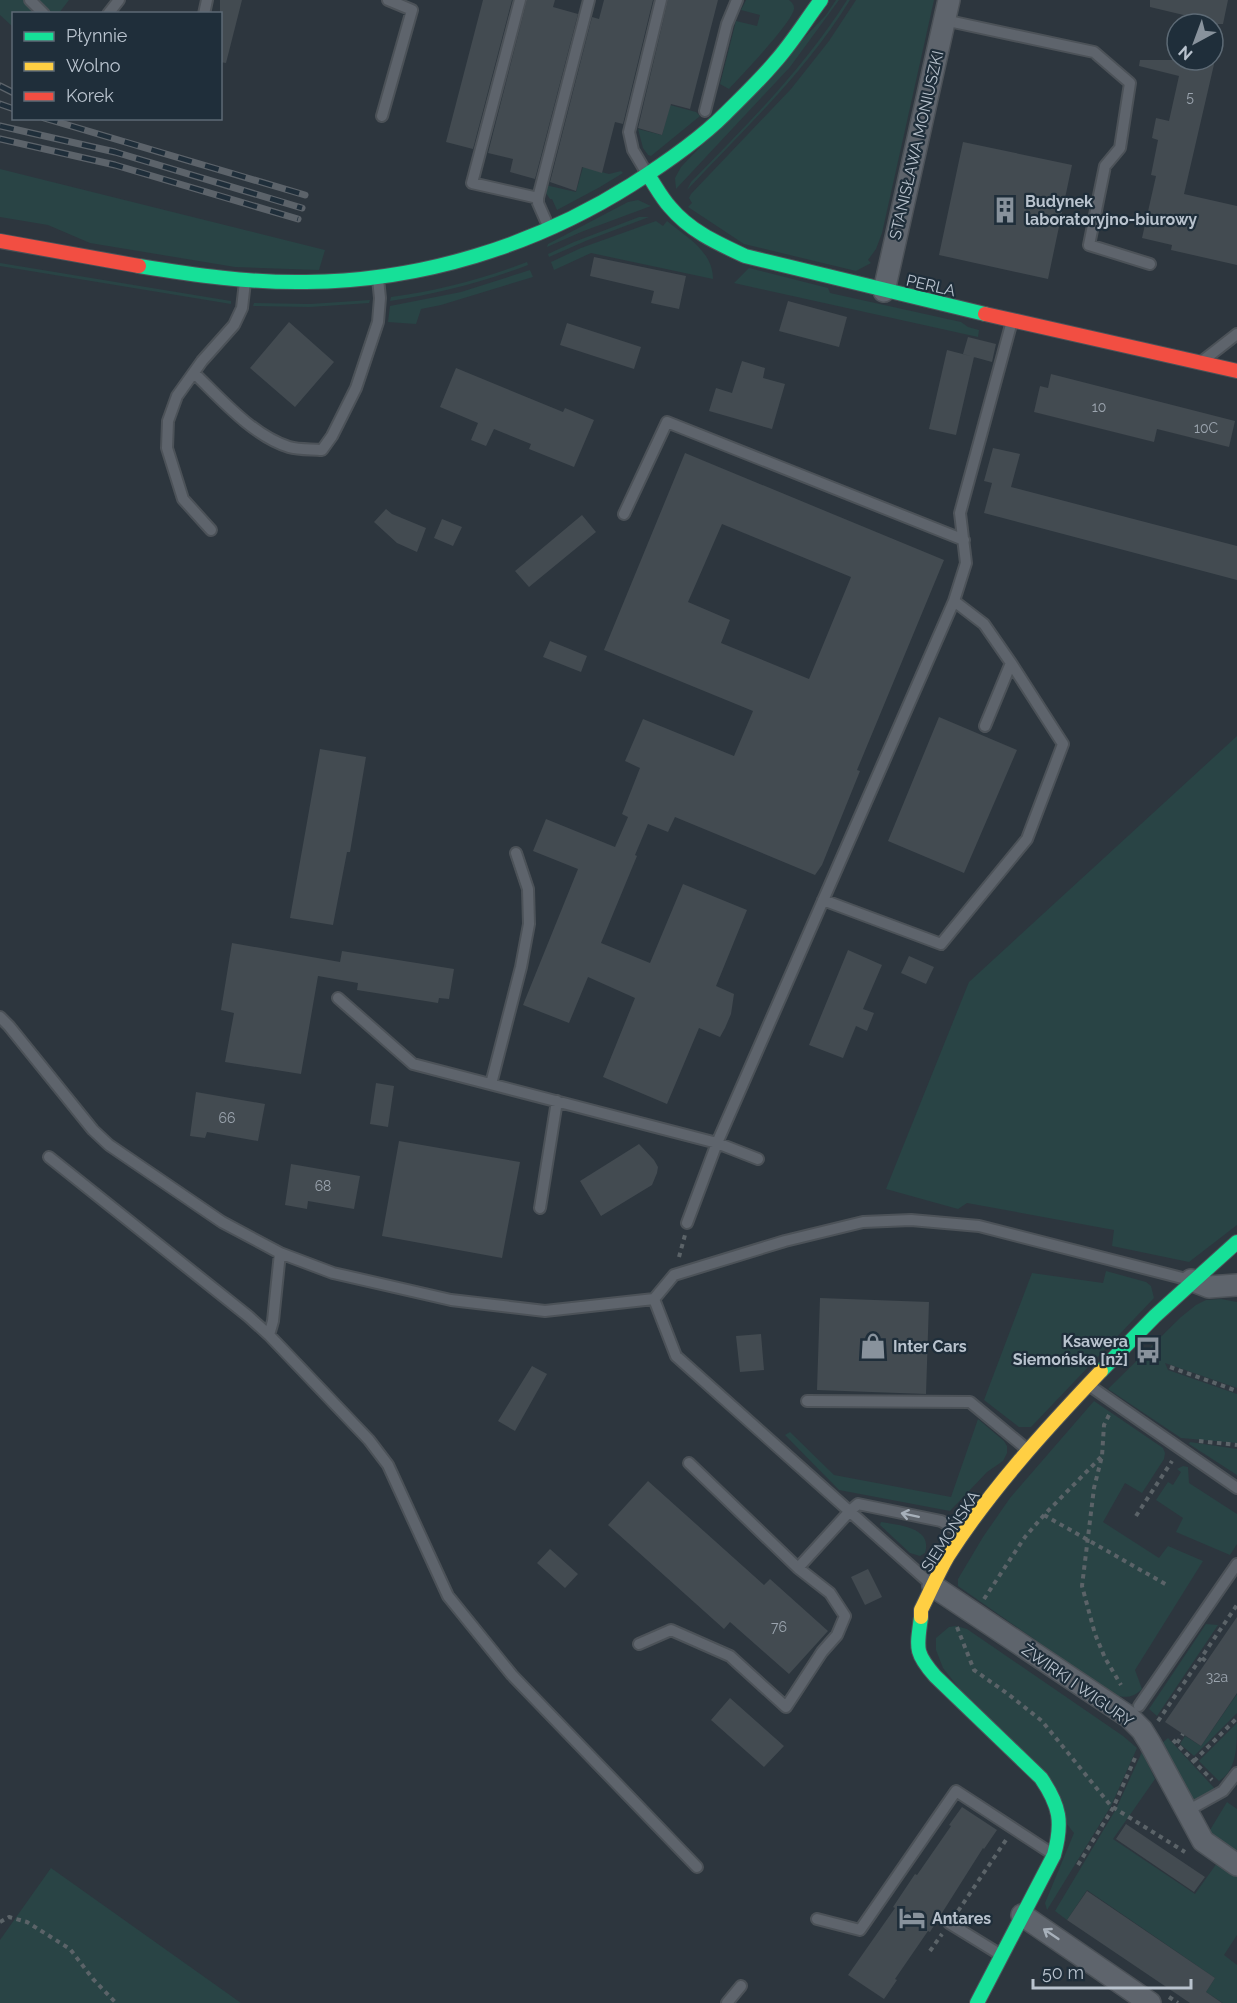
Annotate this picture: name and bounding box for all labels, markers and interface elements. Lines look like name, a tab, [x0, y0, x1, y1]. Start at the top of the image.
legend	[12, 12, 222, 120]
north arrow	[1165, 12, 1225, 72]
text: Płynnie	[66, 25, 128, 46]
text: N	[1175, 42, 1196, 64]
street label: STANISŁAWA MONIUSZKI	[886, 49, 947, 241]
text: Wolno	[66, 55, 121, 76]
text: Korek	[66, 85, 114, 106]
house number: 5	[1186, 89, 1194, 105]
place label: Budynek laboratoryjno-biurowy	[1025, 192, 1197, 229]
building icon: Budynek laboratoryjno-biurowy	[990, 195, 1020, 225]
street label: PERLA	[904, 271, 958, 300]
house number: 10	[1092, 399, 1106, 415]
house number: 10C	[1194, 420, 1218, 436]
house number: 66	[219, 1110, 235, 1126]
house number: 68	[315, 1178, 331, 1194]
shop icon: Inter Cars	[858, 1331, 888, 1361]
place label: Ksawera Siemońska [nż]	[1013, 1332, 1128, 1369]
bus stop icon: Ksawera Siemońska [nż]	[1133, 1335, 1163, 1365]
place label: Inter Cars	[893, 1337, 967, 1356]
street label: SIEMOŃSKA	[916, 1487, 984, 1575]
one-way arrow	[901, 1509, 921, 1520]
house number: 76	[771, 1619, 787, 1635]
street label: ŻWIRKI I WIGURY	[1018, 1639, 1138, 1731]
house number: 32a	[1206, 1669, 1228, 1685]
hotel icon: Antares	[897, 1903, 927, 1933]
place label: Antares	[932, 1909, 991, 1928]
one-way arrow	[1043, 1928, 1059, 1940]
scale bar	[1033, 1952, 1190, 1990]
text: 50 m	[1042, 1962, 1084, 1983]

